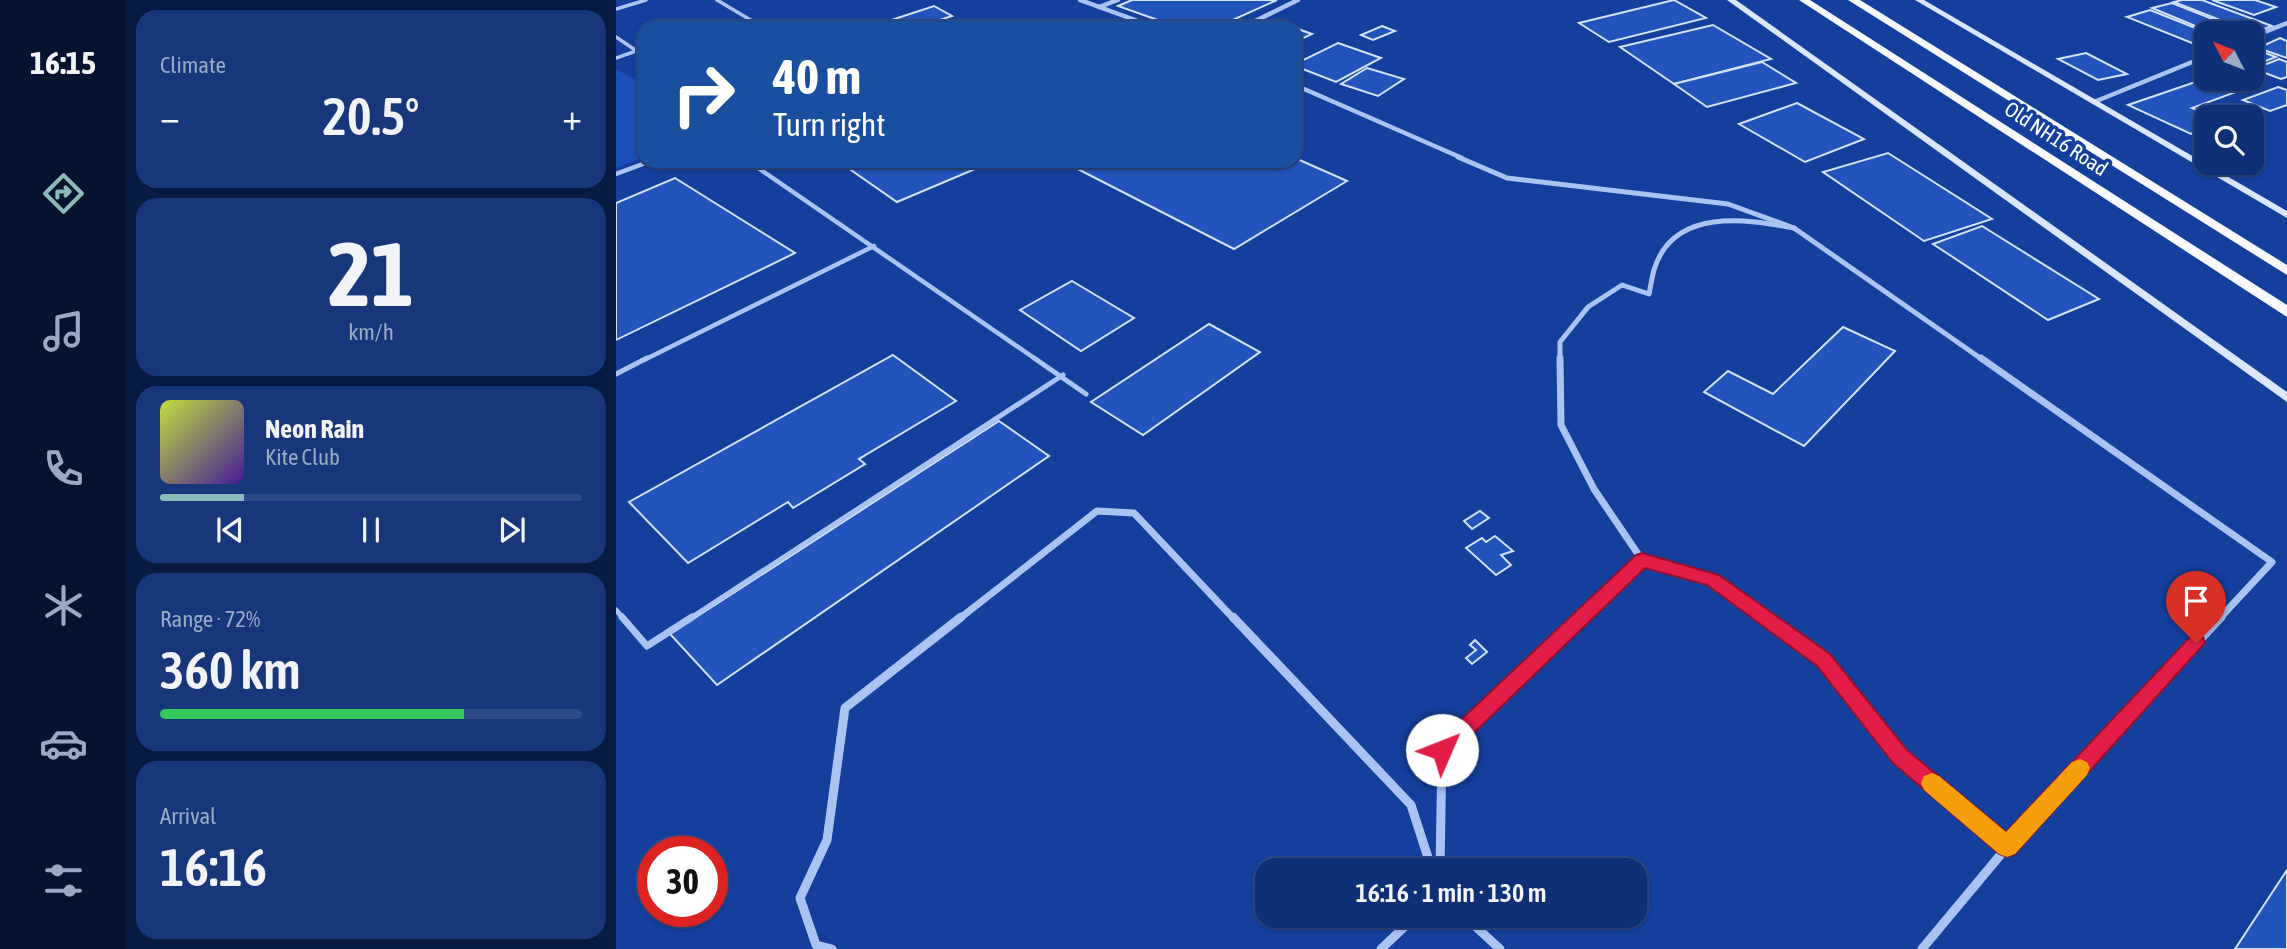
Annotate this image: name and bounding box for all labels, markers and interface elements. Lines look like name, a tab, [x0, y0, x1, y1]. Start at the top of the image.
north arrow	[2194, 21, 2264, 91]
map controls	[2194, 21, 2264, 175]
text: 16:15	[30, 44, 96, 81]
text: 40 m	[773, 48, 861, 104]
icon: right	[658, 49, 749, 140]
text: Climate	[160, 52, 226, 78]
text: 20.5°	[323, 86, 419, 146]
text: −	[160, 95, 180, 138]
text: +	[562, 95, 582, 138]
street label: Old NH16 Road	[2001, 96, 2112, 180]
button: search	[2194, 105, 2264, 175]
text: Turn right	[773, 106, 886, 143]
icon: directions	[39, 169, 88, 218]
text: 21	[328, 221, 414, 325]
icon: music	[39, 307, 88, 356]
text: km/h	[348, 319, 394, 345]
text: Neon Rain	[265, 414, 364, 444]
icon: phone	[39, 444, 88, 493]
text: Kite Club	[265, 444, 340, 470]
icon: previous	[211, 511, 249, 549]
icon: pause	[352, 511, 390, 549]
icon: next	[493, 511, 531, 549]
pin	[2166, 571, 2226, 643]
icon: climate	[39, 581, 88, 630]
icon: arrive	[2177, 582, 2215, 620]
text: Range · 72%	[160, 606, 260, 632]
text: 360 km	[160, 640, 301, 700]
position arrow	[1405, 713, 1479, 787]
icon: car	[39, 719, 88, 768]
text: Arrival	[160, 803, 216, 829]
speed limit sign: 30	[637, 836, 728, 927]
text: 16:16	[160, 837, 267, 897]
icon: filters	[39, 856, 88, 905]
text: 16:16 · 1 min · 130 m	[1356, 878, 1546, 908]

